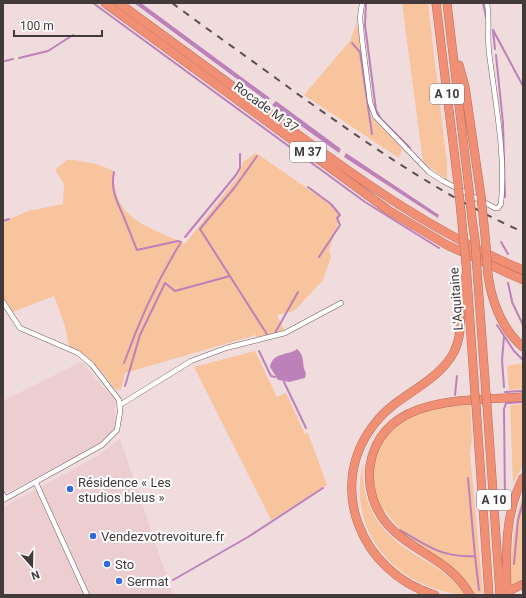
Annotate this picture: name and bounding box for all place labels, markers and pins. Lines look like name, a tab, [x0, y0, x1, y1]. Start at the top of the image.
place label: Résidence « Les studios bleus »	[78, 475, 171, 505]
marker: Résidence « Les studios bleus »	[65, 484, 75, 494]
place label: Vendezvotrevoiture.fr	[101, 529, 225, 544]
marker: Vendezvotrevoiture.fr	[88, 531, 98, 541]
place label: Sto	[115, 557, 134, 572]
marker: Sto	[102, 559, 112, 569]
place label: Sermat	[127, 574, 169, 589]
marker: Sermat	[114, 576, 124, 586]

